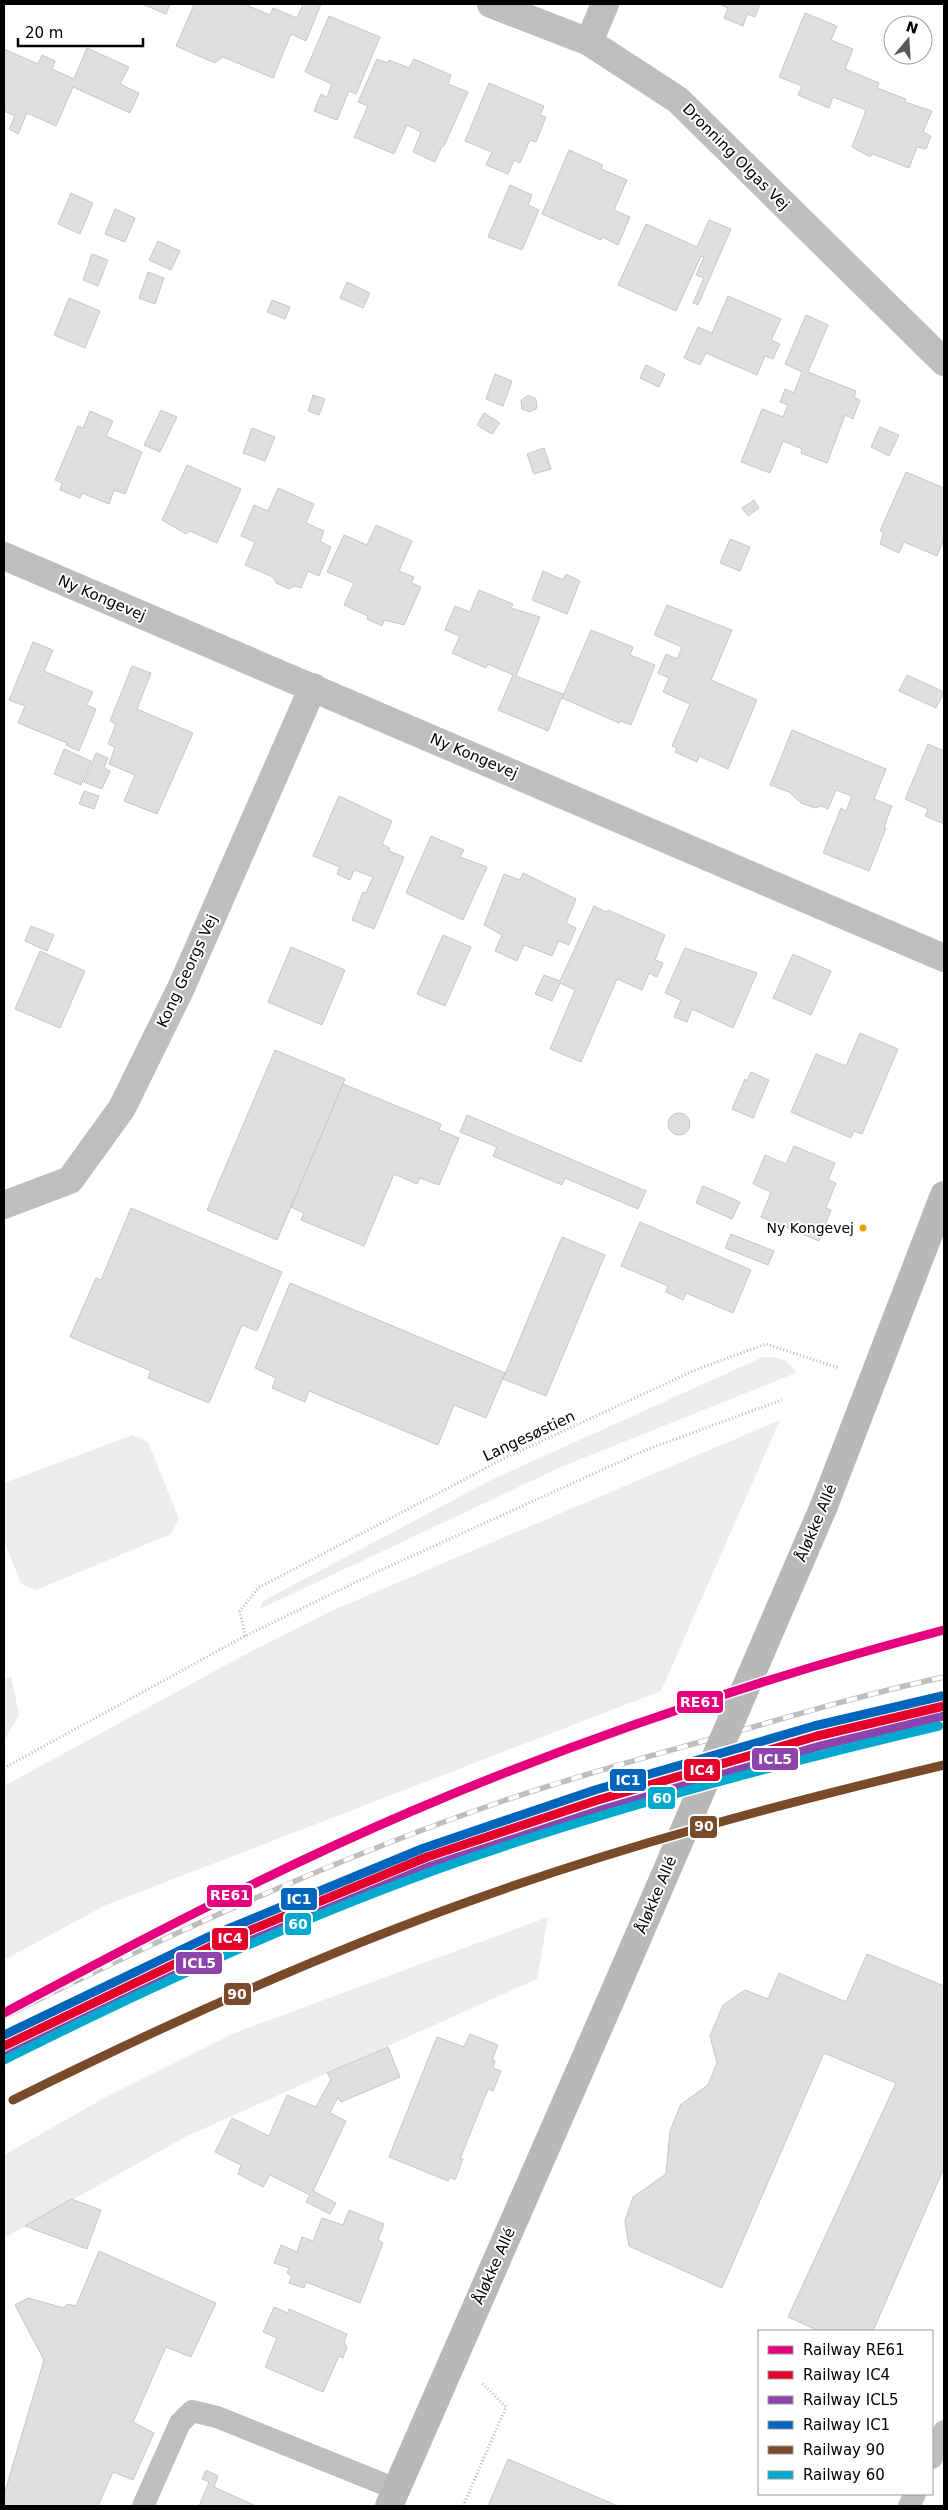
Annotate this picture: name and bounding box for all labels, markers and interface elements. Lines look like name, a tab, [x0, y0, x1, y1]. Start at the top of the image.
scale bar	[18, 15, 142, 47]
north arrow	[883, 15, 933, 65]
text: N	[904, 18, 920, 37]
text: 20 m	[25, 24, 63, 42]
street label: Dronning Olgas Vej	[679, 100, 793, 214]
street label: Ny Kongevej	[55, 571, 149, 625]
street label: Ny Kongevej	[427, 729, 521, 783]
street label: Kong Georgs Vej	[153, 912, 221, 1030]
place label: Ny Kongevej	[767, 1220, 854, 1236]
marker: Ny Kongevej	[858, 1223, 868, 1233]
street label: Langesøstien	[480, 1407, 578, 1465]
street label: Åløkke Allé	[791, 1481, 840, 1564]
line badge: RE61	[676, 1690, 724, 1714]
text: RE61	[680, 1694, 720, 1710]
line badge: ICL5	[751, 1747, 799, 1771]
text: ICL5	[758, 1751, 792, 1767]
line badge: IC4	[683, 1758, 721, 1782]
text: IC4	[689, 1762, 715, 1778]
line badge: IC1	[609, 1768, 647, 1792]
text: IC1	[615, 1772, 641, 1788]
line badge: 60	[647, 1786, 676, 1810]
text: 60	[652, 1790, 672, 1806]
line badge: 90	[689, 1815, 718, 1839]
text: 90	[694, 1818, 714, 1834]
street label: Åløkke Allé	[631, 1853, 680, 1936]
line badge: RE61	[206, 1884, 253, 1908]
text: RE61	[210, 1887, 250, 1903]
line badge: IC1	[280, 1887, 318, 1911]
text: IC1	[286, 1891, 312, 1907]
line badge: 60	[284, 1912, 312, 1936]
text: 60	[288, 1916, 308, 1932]
line badge: IC4	[211, 1927, 249, 1951]
text: IC4	[217, 1930, 243, 1946]
line badge: ICL5	[175, 1951, 223, 1975]
text: ICL5	[182, 1955, 216, 1971]
line badge: 90	[223, 1982, 252, 2006]
text: 90	[227, 1986, 247, 2002]
street label: Åløkke Allé	[468, 2224, 519, 2307]
legend	[758, 2330, 933, 2495]
text: Railway RE61	[803, 2341, 905, 2359]
text: Railway IC4	[803, 2366, 890, 2384]
text: Railway ICL5	[803, 2391, 899, 2409]
text: Railway IC1	[803, 2416, 890, 2434]
text: Railway 90	[803, 2441, 885, 2459]
text: Railway 60	[803, 2466, 885, 2484]

